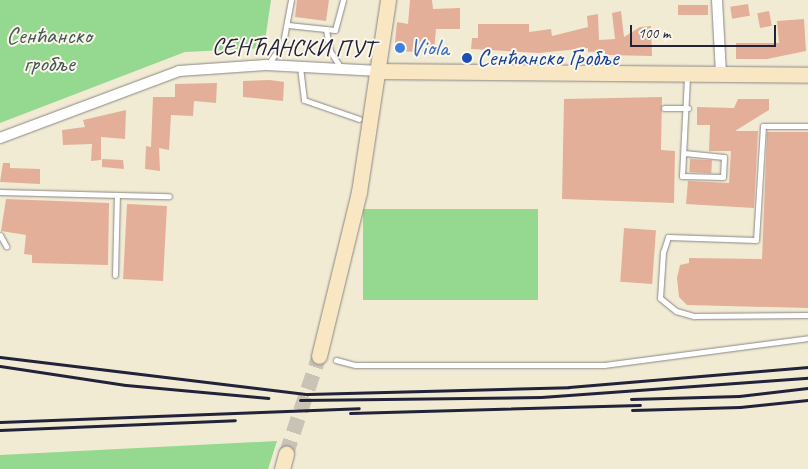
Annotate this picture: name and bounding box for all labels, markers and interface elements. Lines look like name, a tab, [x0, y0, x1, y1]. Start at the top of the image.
scale bar	[633, 15, 779, 47]
park label: Сенћанско гробље	[6, 22, 92, 78]
text: 100 m	[638, 24, 670, 43]
street label: СЕНЋАНСКИ ПУТ	[212, 32, 374, 64]
place label: Viola	[410, 34, 449, 62]
marker: Viola	[394, 42, 406, 54]
place label: Сенћанско Гробље	[477, 44, 619, 72]
marker: Сенћанско Гробље	[461, 52, 473, 64]

